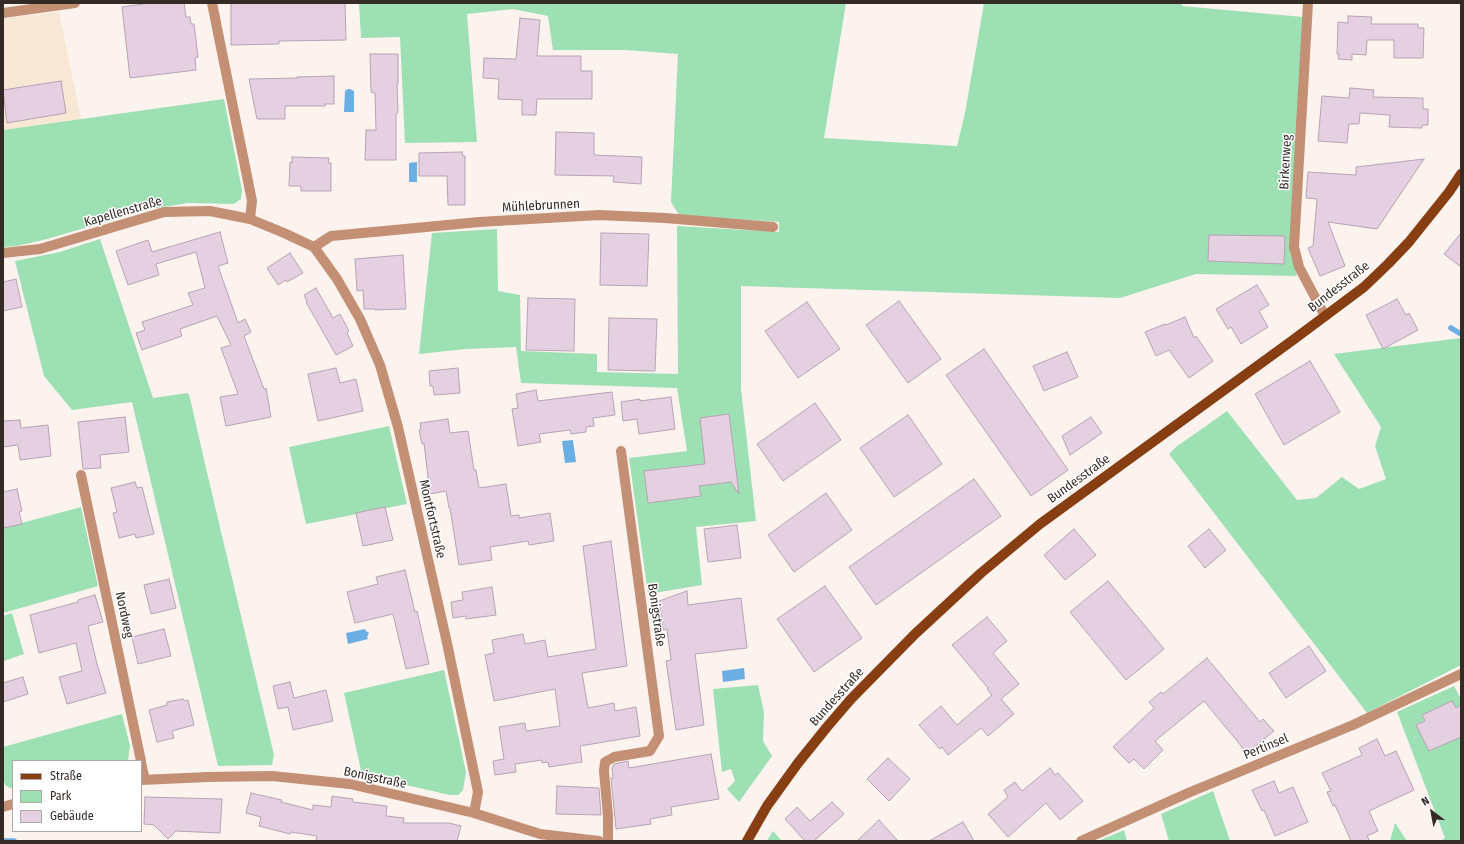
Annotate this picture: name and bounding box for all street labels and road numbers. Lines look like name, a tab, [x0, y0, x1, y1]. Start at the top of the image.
street label: Birkenweg	[1277, 134, 1295, 190]
street label: Kapellenstraße	[82, 193, 164, 231]
street label: Mühlebrunnen	[502, 196, 580, 216]
street label: Bundesstraße	[1305, 258, 1373, 316]
street label: Bundesstraße	[1045, 451, 1113, 507]
street label: Montfortstraße	[415, 478, 449, 560]
street label: Bonigstraße	[644, 582, 668, 648]
street label: Nordweg	[111, 590, 137, 640]
street label: Bundesstraße	[807, 665, 867, 729]
street label: Pertinsel	[1241, 731, 1291, 763]
street label: Bonigstraße	[342, 764, 408, 792]

